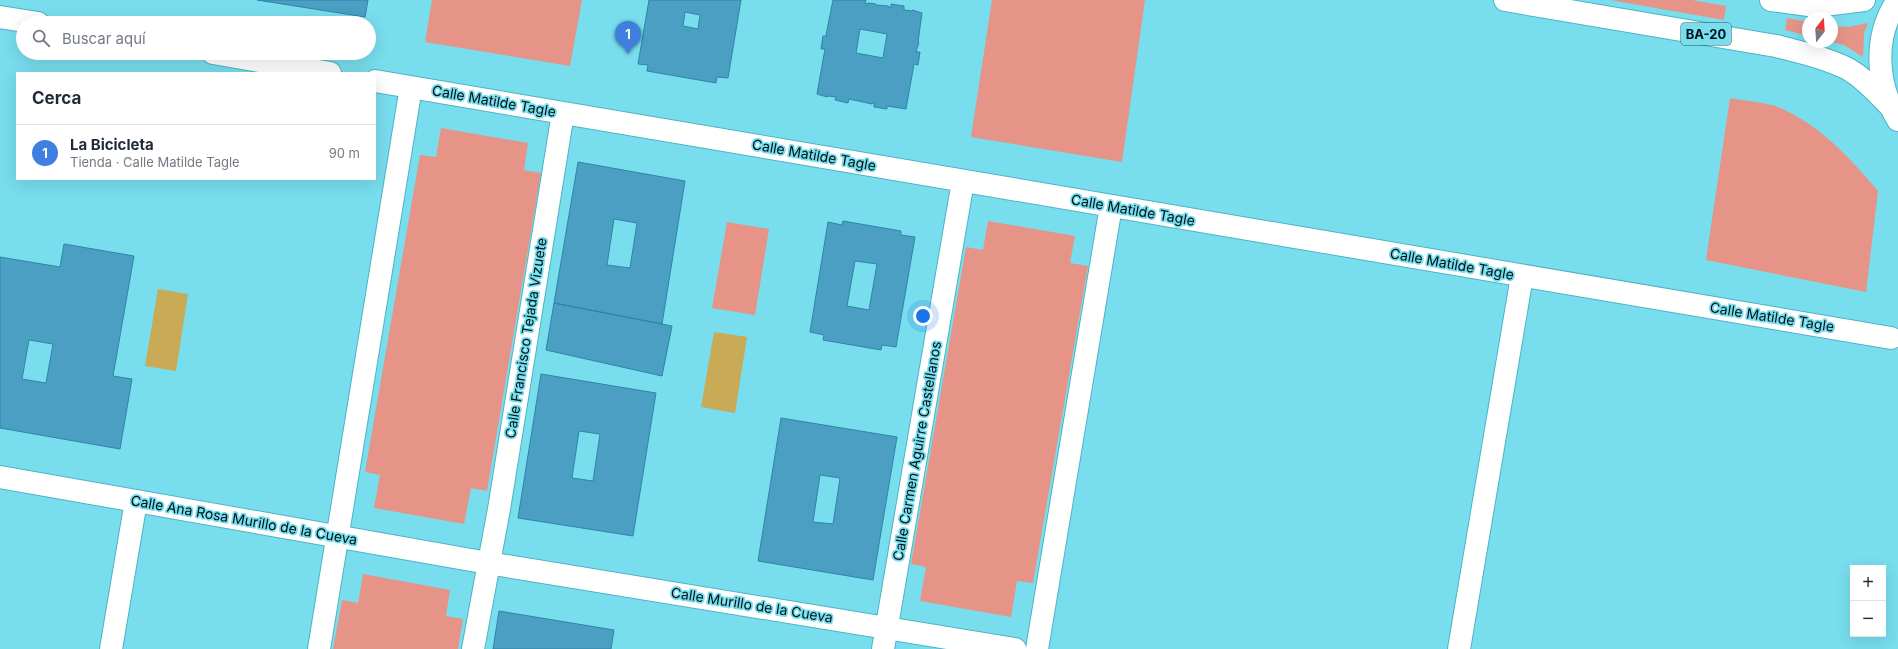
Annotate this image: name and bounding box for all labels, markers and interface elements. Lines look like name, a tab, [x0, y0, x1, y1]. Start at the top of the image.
north arrow	[1802, 12, 1838, 48]
search box	[16, 16, 376, 60]
pin: 1	[615, 21, 641, 54]
road number: BA-20	[1681, 23, 1731, 45]
icon: search	[30, 27, 52, 49]
text: Buscar aquí	[62, 29, 146, 48]
street label: Calle Matilde Tagle	[431, 81, 557, 120]
text: Cerca	[32, 88, 81, 108]
text: La Bicicleta	[70, 135, 154, 154]
street label: Calle Matilde Tagle	[751, 135, 877, 174]
text: 1	[42, 145, 48, 161]
text: 90 m	[329, 145, 360, 161]
text: Tienda · Calle Matilde Tagle	[70, 154, 240, 170]
street label: Calle Matilde Tagle	[1070, 190, 1196, 229]
street label: Calle Francisco Tejada Vizuete	[501, 236, 550, 439]
street label: Calle Matilde Tagle	[1389, 244, 1515, 283]
street label: Calle Matilde Tagle	[1709, 298, 1835, 335]
your location	[913, 306, 933, 326]
street label: Calle Carmen Aguirre Castellanos	[889, 340, 944, 562]
street label: Calle Ana Rosa Murillo de la Cueva	[129, 491, 359, 548]
map controls	[1850, 565, 1886, 637]
button: +	[1850, 565, 1886, 601]
street label: Calle Murillo de la Cueva	[670, 583, 834, 626]
button: −	[1850, 601, 1886, 637]

